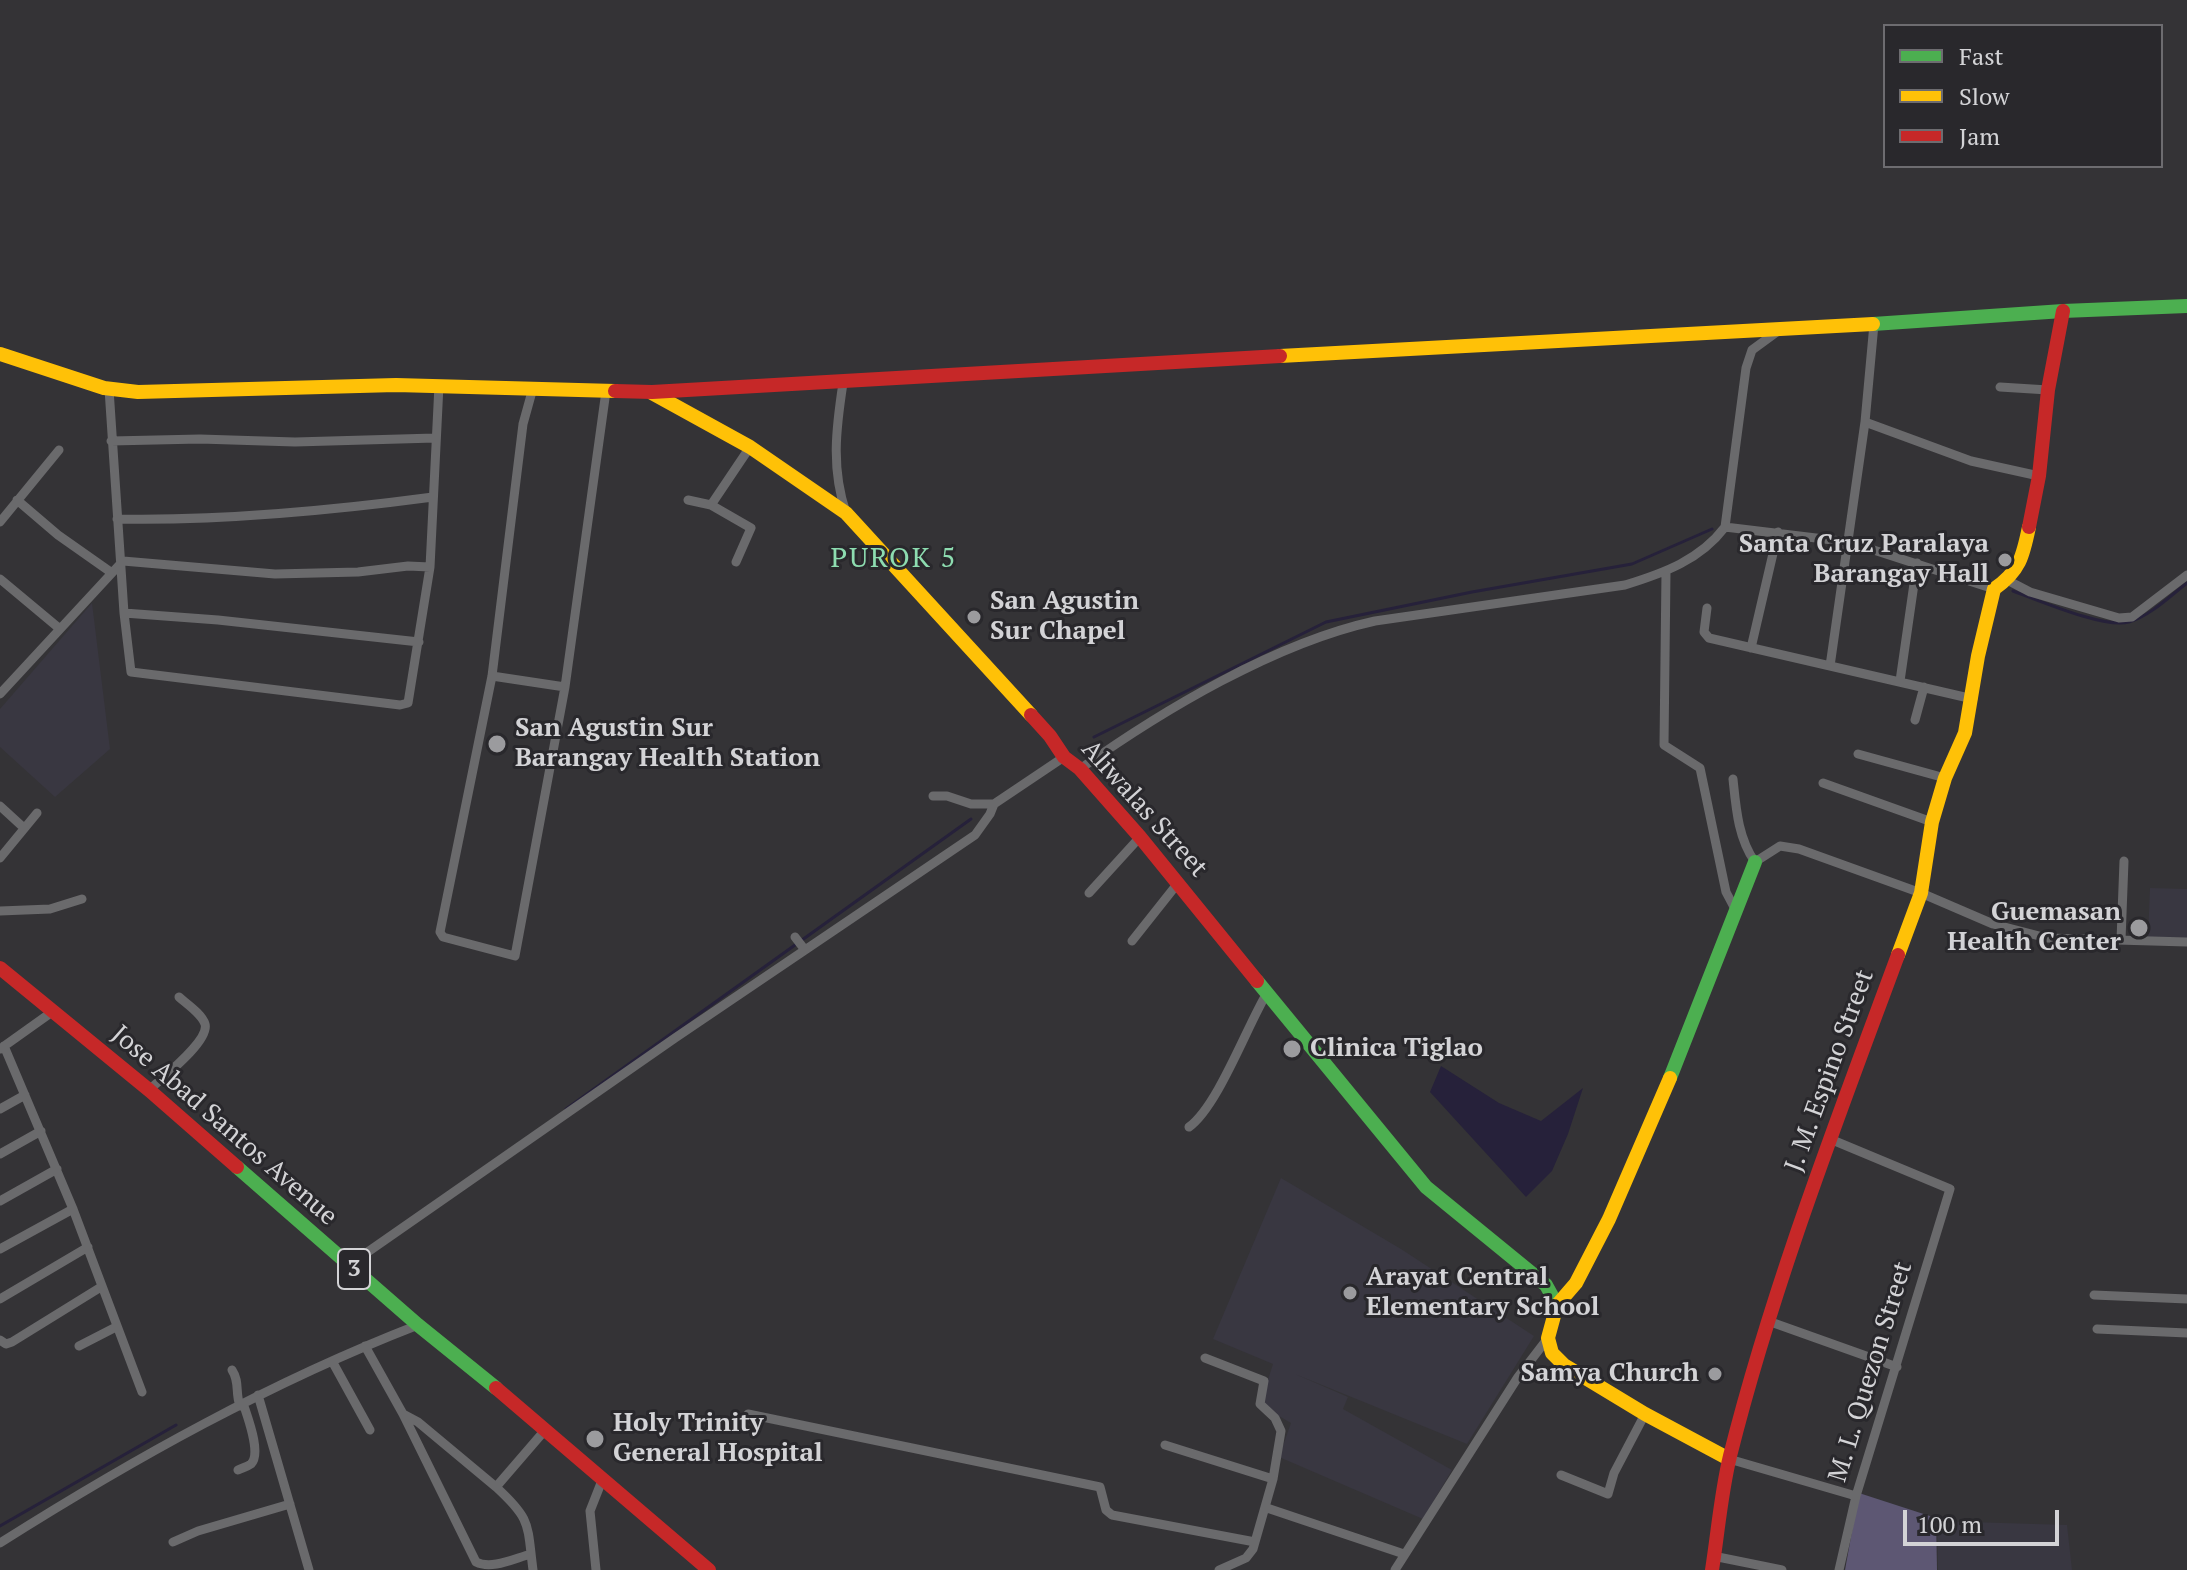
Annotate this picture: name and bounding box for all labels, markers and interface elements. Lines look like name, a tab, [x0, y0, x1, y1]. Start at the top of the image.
legend	[1883, 24, 2163, 168]
text: Fast	[1959, 40, 2003, 72]
text: Slow	[1959, 80, 2010, 112]
text: Jam	[1959, 120, 2000, 152]
place label: Santa Cruz Paralaya Barangay Hall	[1739, 529, 1989, 590]
district label: PUROK 5	[830, 542, 958, 576]
marker: Santa Cruz Paralaya Barangay Hall	[1996, 551, 2014, 569]
place label: San Agustin Sur Chapel	[990, 586, 1139, 648]
marker: San Agustin Sur Chapel	[965, 608, 983, 626]
place label: San Agustin Sur Barangay Health Station	[515, 713, 820, 774]
marker: San Agustin Sur Barangay Health Station	[486, 733, 508, 755]
street label: Aliwalas Street	[1074, 734, 1214, 884]
place label: Guemasan Health Center	[1947, 897, 2121, 958]
marker: Guemasan Health Center	[2128, 917, 2150, 939]
street label: J. M. Espino Street	[1779, 966, 1881, 1176]
street label: Jose Abad Santos Avenue	[105, 1019, 343, 1233]
place label: Clinica Tiglao	[1310, 1033, 1483, 1065]
marker: Clinica Tiglao	[1281, 1038, 1303, 1060]
road number: 3	[338, 1249, 370, 1289]
street label: M. L. Quezon Street	[1823, 1258, 1919, 1486]
place label: Arayat Central Elementary School	[1366, 1262, 1599, 1324]
marker: Arayat Central Elementary School	[1341, 1284, 1359, 1302]
place label: Samya Church	[1521, 1358, 1699, 1390]
marker: Samya Church	[1706, 1365, 1724, 1383]
place label: Holy Trinity General Hospital	[613, 1408, 823, 1470]
marker: Holy Trinity General Hospital	[584, 1428, 606, 1450]
scale bar	[1907, 1494, 2063, 1544]
text: 100 m	[1917, 1508, 1982, 1540]

